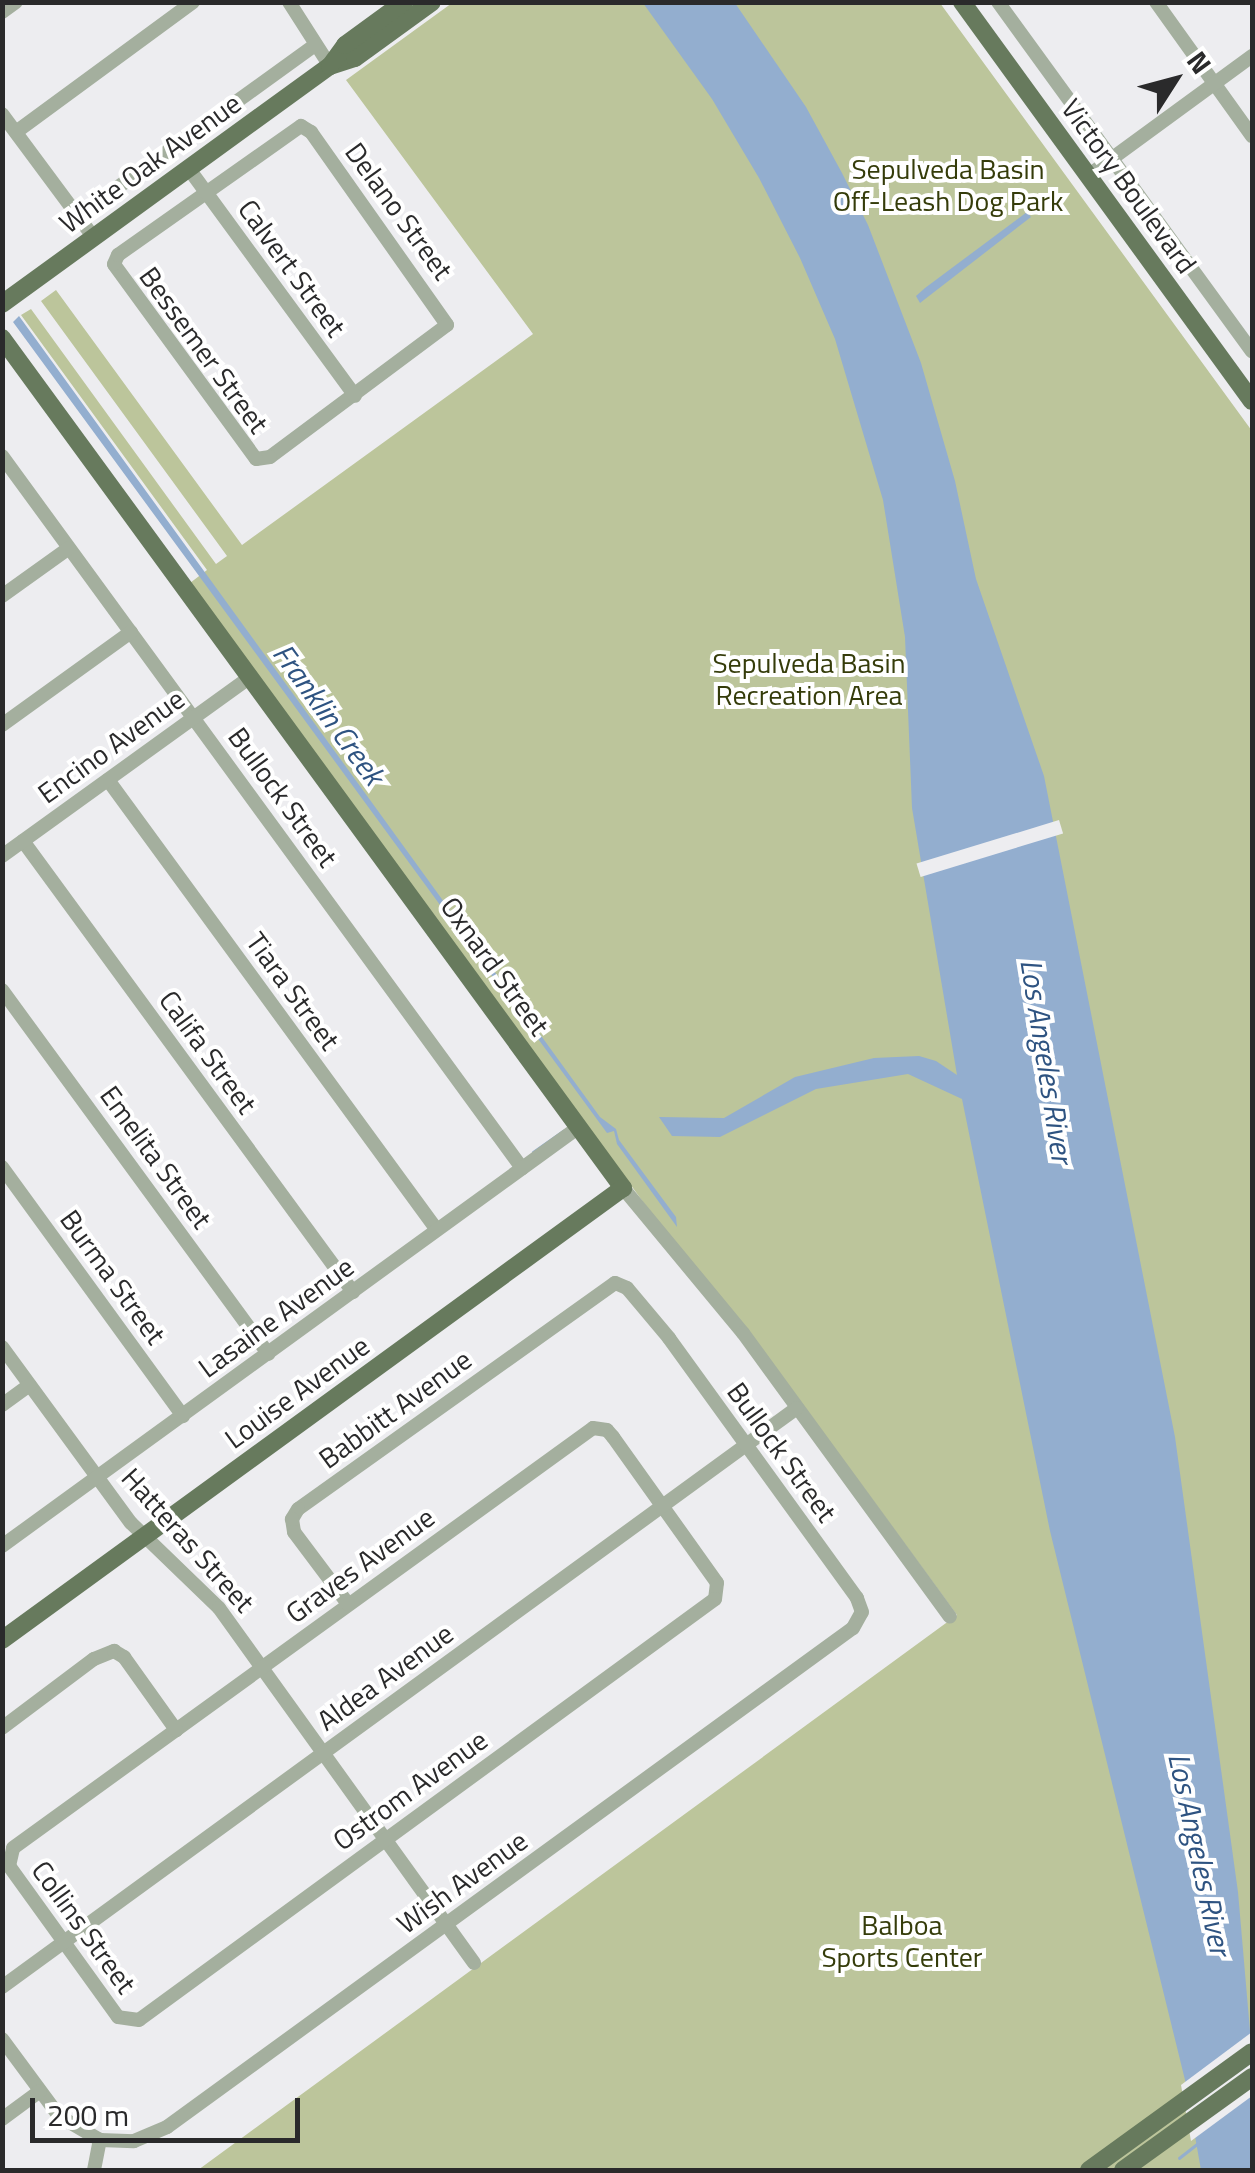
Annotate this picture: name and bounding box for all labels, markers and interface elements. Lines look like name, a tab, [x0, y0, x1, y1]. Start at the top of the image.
north arrow	[1125, 30, 1225, 130]
text: N	[1177, 42, 1223, 83]
street label: White Oak Avenue	[53, 86, 247, 240]
street label: Victory Boulevard	[1054, 92, 1204, 280]
street label: Delano Street	[338, 136, 460, 286]
park label: Sepulveda Basin Off-Leash Dog Park	[833, 152, 1063, 218]
street label: Calvert Street	[231, 193, 353, 343]
street label: Bessemer Street	[132, 260, 276, 440]
water label: Franklin Creek	[266, 636, 392, 792]
park label: Sepulveda Basin Recreation Area	[712, 646, 906, 712]
street label: Encino Avenue	[31, 682, 191, 810]
street label: Bullock Street	[221, 721, 345, 873]
street label: Oxnard Street	[434, 890, 556, 1042]
street label: Tiara Street	[239, 926, 347, 1056]
water label: Los Angeles River	[1013, 957, 1081, 1165]
street label: Califa Street	[152, 984, 264, 1120]
street label: Emelita Street	[93, 1079, 219, 1235]
street label: Burma Street	[53, 1203, 173, 1351]
street label: Lasaine Avenue	[192, 1249, 360, 1385]
street label: Louise Avenue	[218, 1328, 376, 1456]
street label: Babbitt Avenue	[312, 1342, 478, 1476]
street label: Bullock Street	[720, 1376, 844, 1528]
street label: Hatteras Street	[115, 1461, 261, 1619]
street label: Graves Avenue	[279, 1500, 441, 1630]
street label: Aldea Avenue	[310, 1616, 460, 1738]
street label: Ostrom Avenue	[326, 1723, 494, 1857]
water label: Los Angeles River	[1161, 1750, 1239, 1958]
street label: Wish Avenue	[390, 1824, 534, 1940]
street label: Collins Street	[25, 1854, 143, 2000]
park label: Balboa Sports Center	[821, 1908, 983, 1974]
scale bar	[35, 2078, 305, 2140]
text: 200 m	[47, 2092, 129, 2138]

